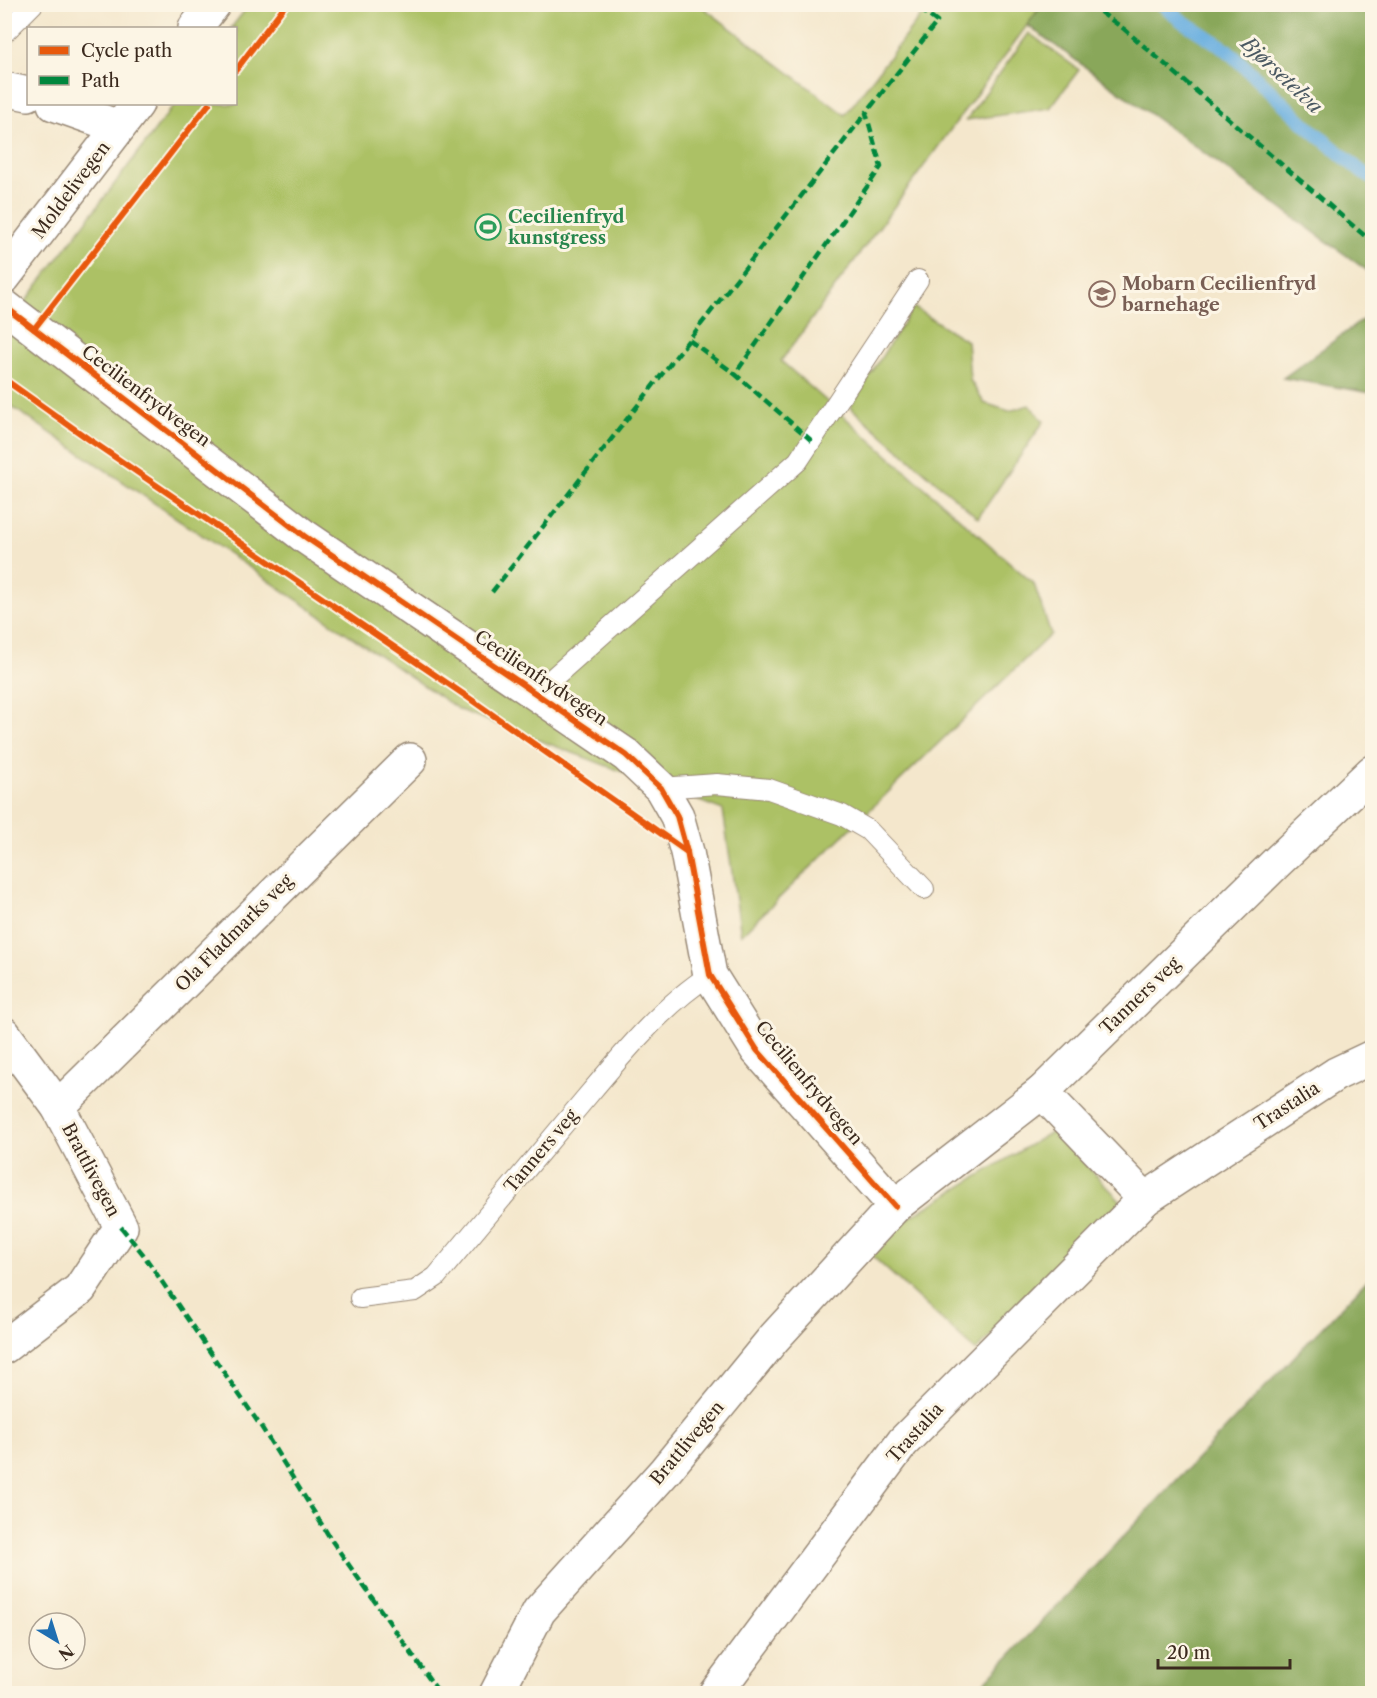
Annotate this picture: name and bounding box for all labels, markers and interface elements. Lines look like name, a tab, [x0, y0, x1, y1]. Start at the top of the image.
legend	[27, 27, 237, 105]
water label: Bjørsetelva	[1235, 30, 1328, 119]
text: Cycle path	[81, 40, 172, 62]
text: Path	[81, 70, 120, 92]
street label: Moldelivegen	[27, 137, 115, 243]
place label: Cecilienfryd kunstgress	[508, 206, 624, 249]
sports icon: Cecilienfryd kunstgress	[473, 212, 503, 242]
place label: Mobarn Cecilienfryd barnehage	[1121, 273, 1316, 316]
school or university icon: Mobarn Cecilienfryd barnehage	[1087, 279, 1117, 309]
street label: Cecilienfrydvegen	[77, 340, 215, 452]
street label: Cecilienfrydvegen	[470, 625, 612, 731]
street label: Ola Fladmarks veg	[171, 869, 298, 996]
street label: Tanners veg	[1096, 952, 1185, 1039]
street label: Cecilienfrydvegen	[751, 1016, 867, 1150]
street label: Trastalia	[1250, 1077, 1324, 1135]
street label: Tanners veg	[500, 1104, 583, 1197]
street label: Brattlivegen	[57, 1119, 125, 1221]
street label: Brattlivegen	[645, 1396, 729, 1490]
street label: Trastalia	[882, 1398, 948, 1468]
north arrow	[27, 1611, 87, 1671]
scale bar	[1158, 1632, 1290, 1670]
text: N	[55, 1641, 78, 1665]
text: 20 m	[1167, 1642, 1211, 1664]

